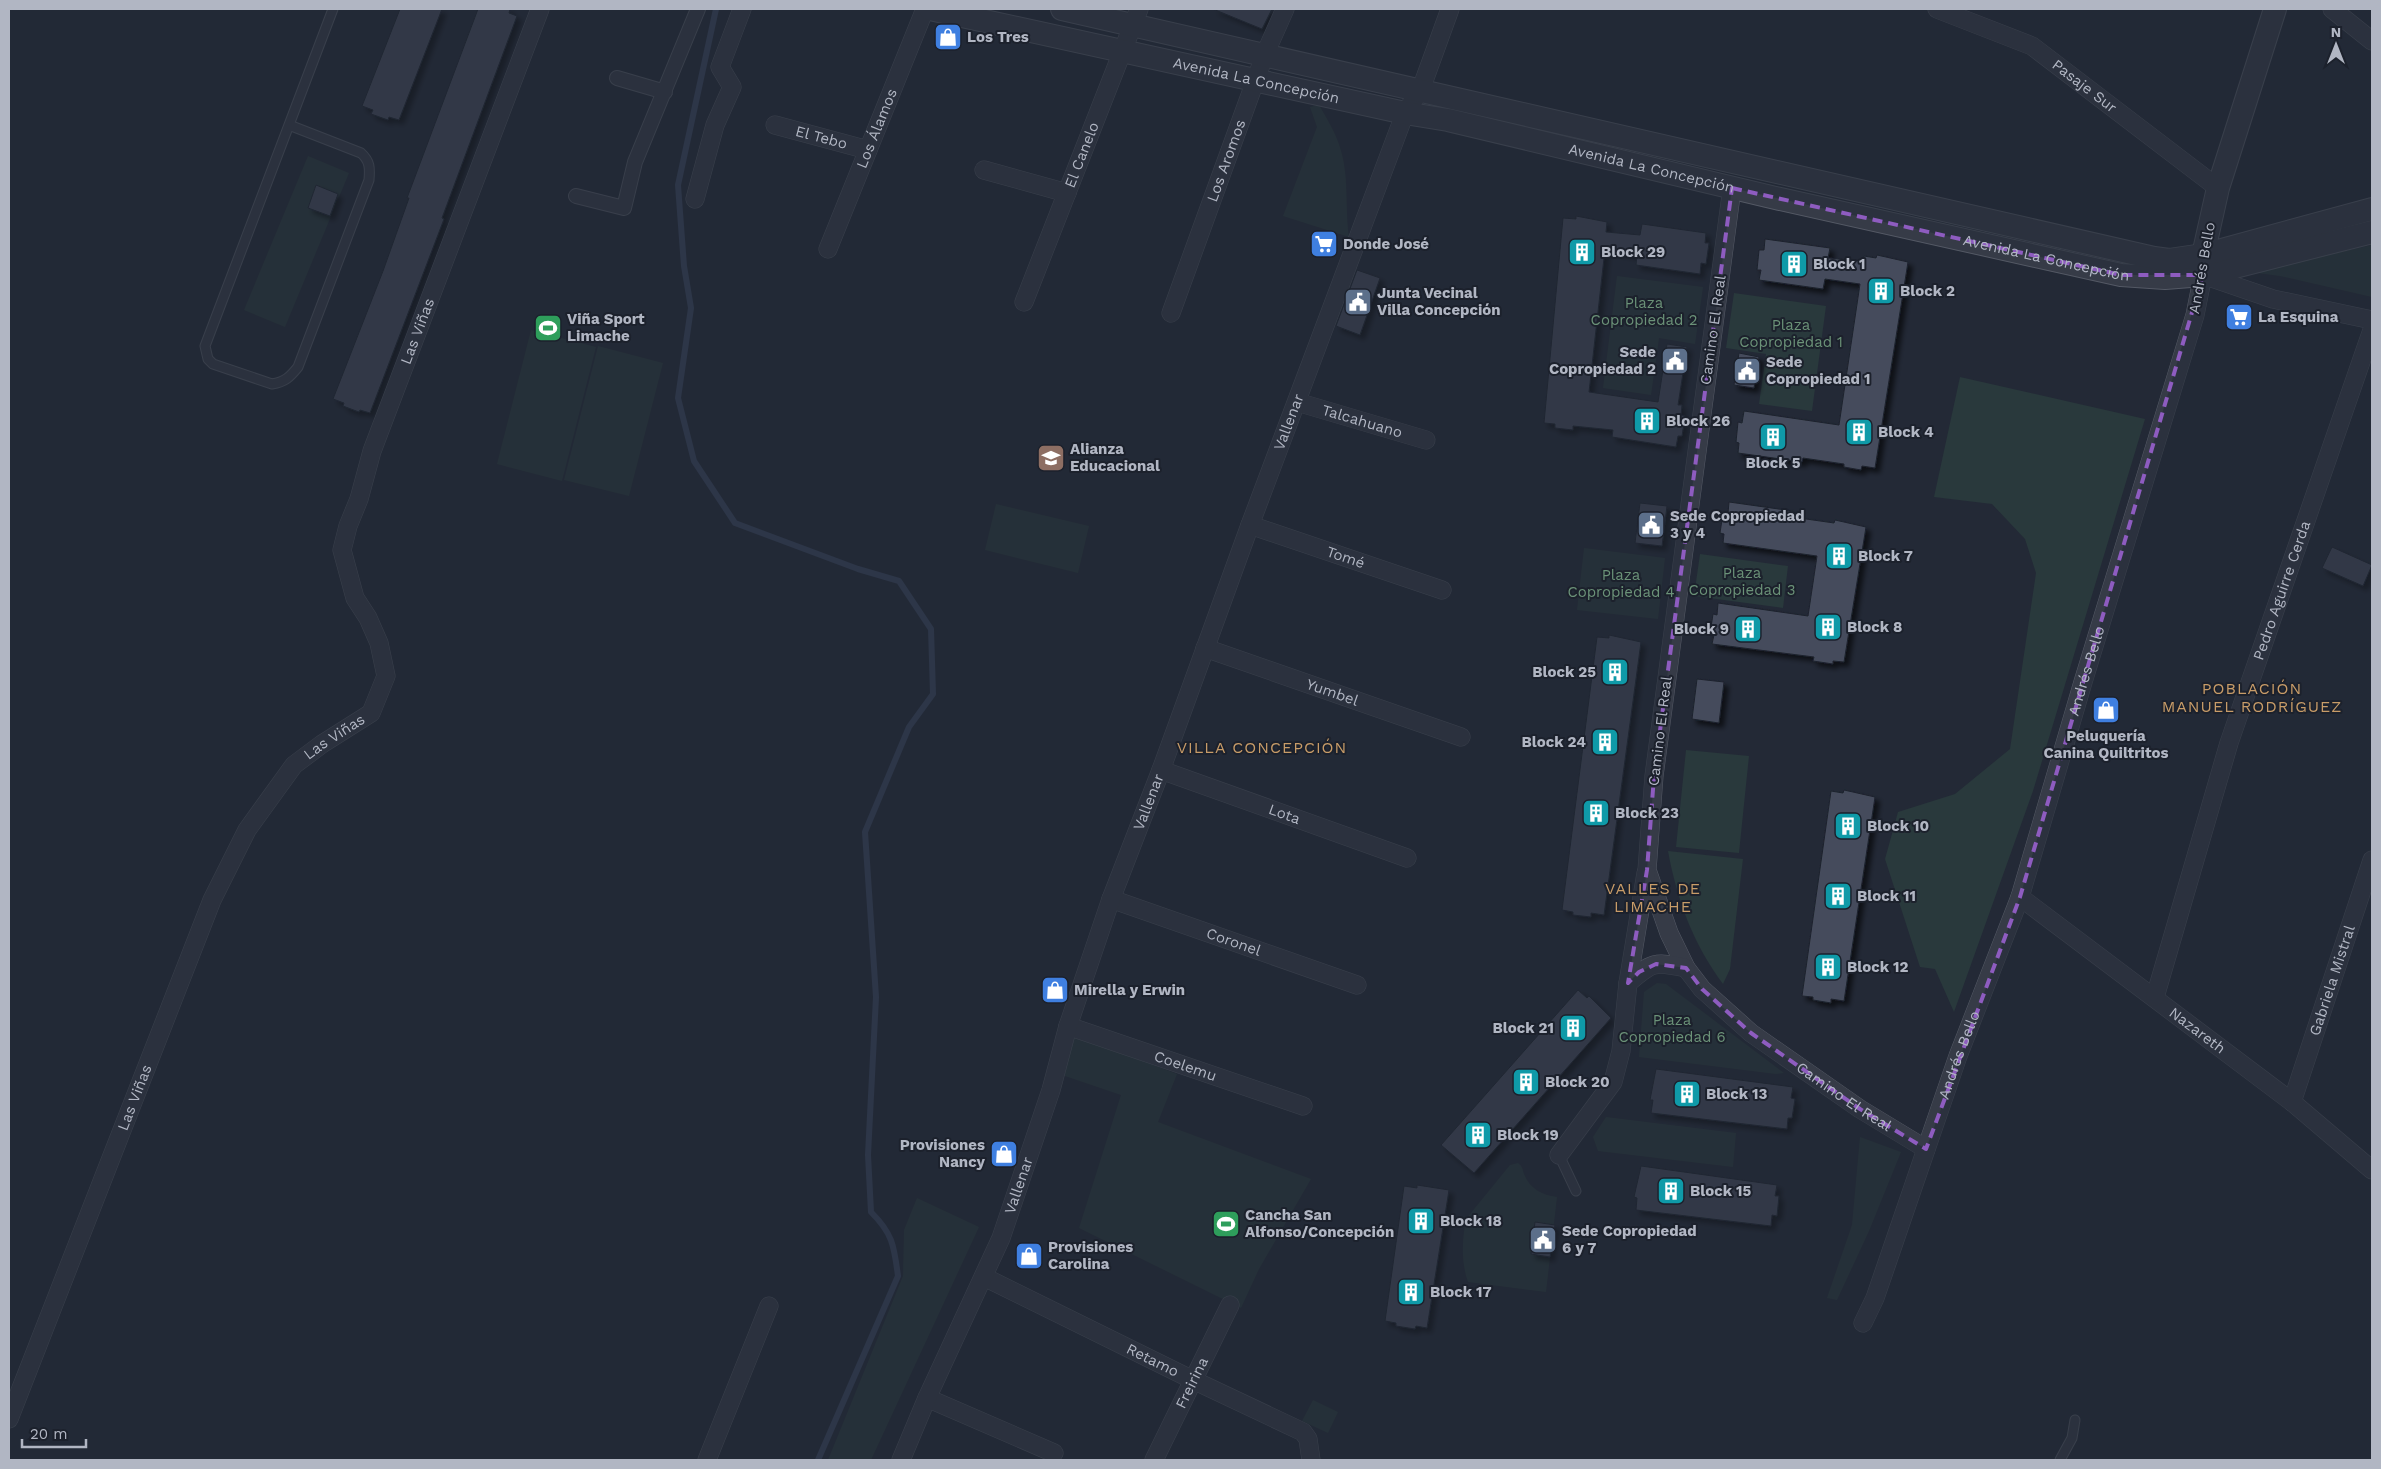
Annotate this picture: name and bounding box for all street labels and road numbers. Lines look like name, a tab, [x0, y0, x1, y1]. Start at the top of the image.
street label: Avenida La Concepción	[1171, 53, 1341, 107]
street label: Pasaje Sur	[2049, 56, 2120, 117]
street label: Los Álamos	[853, 86, 901, 171]
street label: Los Aromos	[1203, 117, 1249, 204]
street label: El Canelo	[1061, 119, 1103, 190]
street label: El Tebo	[793, 122, 849, 153]
street label: Avenida La Concepción	[1567, 140, 1736, 197]
street label: Andrés Bello	[2185, 221, 2219, 315]
street label: Avenida La Concepción	[1961, 231, 2130, 285]
street label: Camino El Real	[1696, 274, 1730, 386]
street label: Las Viñas	[397, 296, 438, 367]
street label: Vallenar	[1270, 391, 1308, 453]
street label: Talcahuano	[1320, 401, 1405, 442]
street label: Pedro Aguirre Cerda	[2249, 518, 2314, 662]
street label: Tomé	[1324, 543, 1367, 572]
street label: Andrés Bello	[2065, 624, 2109, 718]
street label: Yumbel	[1304, 675, 1361, 710]
street label: Camino El Real	[1644, 675, 1676, 787]
street label: Las Viñas	[300, 710, 368, 763]
street label: Vallenar	[1130, 771, 1168, 833]
street label: Lota	[1266, 800, 1303, 828]
street label: Gabriela Mistral	[2306, 922, 2359, 1038]
street label: Coronel	[1204, 924, 1264, 960]
street label: Nazareth	[2166, 1004, 2229, 1058]
street label: Andrés Bello	[1935, 1008, 1984, 1101]
street label: Coelemu	[1152, 1047, 1219, 1085]
street label: Camino El Real	[1793, 1058, 1895, 1135]
street label: Las Viñas	[114, 1062, 156, 1133]
street label: Vallenar	[1001, 1155, 1037, 1216]
street label: Retamo	[1123, 1340, 1182, 1381]
street label: Freirina	[1172, 1354, 1212, 1411]

